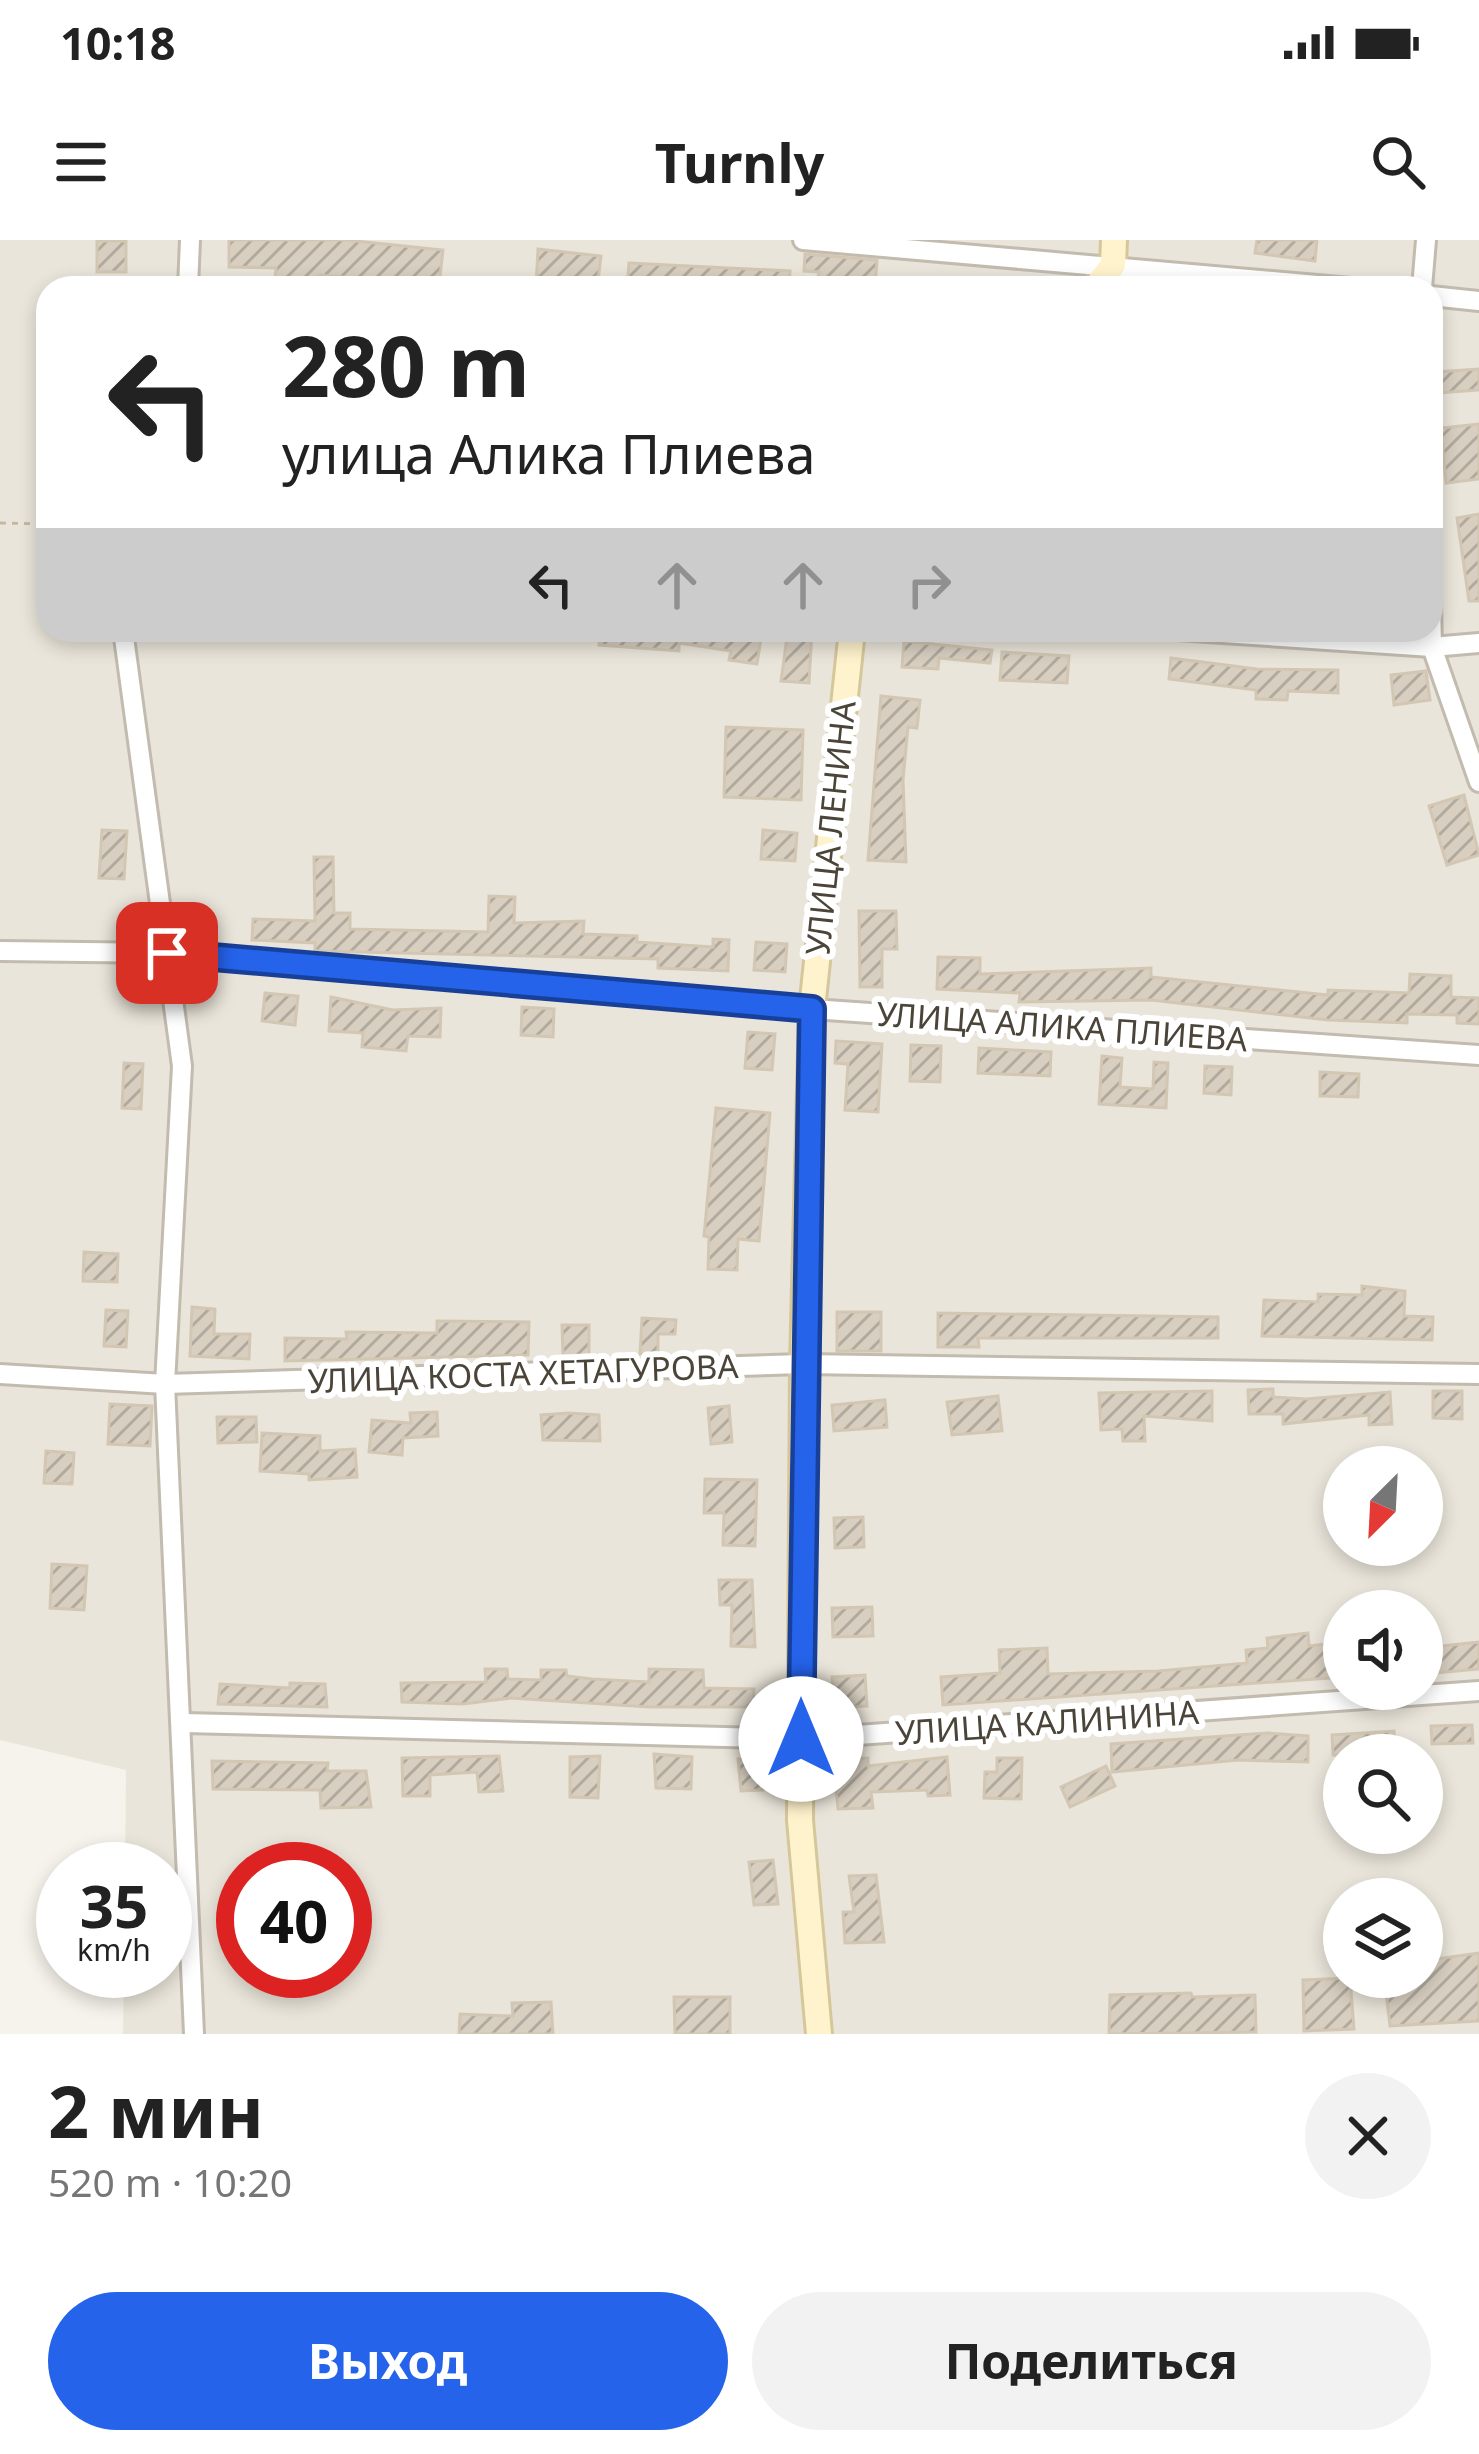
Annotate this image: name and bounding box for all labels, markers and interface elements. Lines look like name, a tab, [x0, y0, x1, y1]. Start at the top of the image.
text: 10:18	[60, 12, 176, 73]
text: Turnly	[655, 125, 824, 199]
icon: menu	[48, 129, 114, 195]
icon: search	[1365, 129, 1431, 195]
text: 280 m	[282, 307, 530, 422]
icon: left	[84, 324, 240, 480]
text: улица Алика Плиева	[282, 416, 816, 490]
icon: left	[518, 552, 584, 618]
icon: ahead	[644, 552, 710, 618]
icon: ahead	[770, 552, 836, 618]
icon: right	[896, 552, 962, 618]
street label: УЛИЦА ЛЕНИНА	[794, 698, 866, 958]
pin	[116, 902, 218, 1004]
icon: arrive	[134, 920, 200, 986]
street label: УЛИЦА АЛИКА ПЛИЕВА	[875, 991, 1250, 1061]
street label: УЛИЦА КОСТА ХЕТАГУРОВА	[307, 1343, 740, 1403]
north arrow	[1323, 1446, 1443, 1566]
map controls	[1323, 1446, 1443, 1998]
button: sound	[1323, 1590, 1443, 1710]
position arrow	[738, 1676, 864, 1802]
street label: УЛИЦА КАЛИНИНА	[894, 1689, 1201, 1755]
button: search	[1323, 1734, 1443, 1854]
speed limit sign: 40	[216, 1842, 372, 1998]
text: 35	[80, 1864, 148, 1946]
button: layers	[1323, 1878, 1443, 1998]
text: km/h	[77, 1929, 151, 1970]
text: 2 мин	[48, 2061, 264, 2159]
button: close	[1305, 2073, 1431, 2199]
text: 520 m · 10:20	[48, 2155, 292, 2208]
button: Выход	[48, 2292, 728, 2430]
button: Поделиться	[752, 2292, 1431, 2430]

